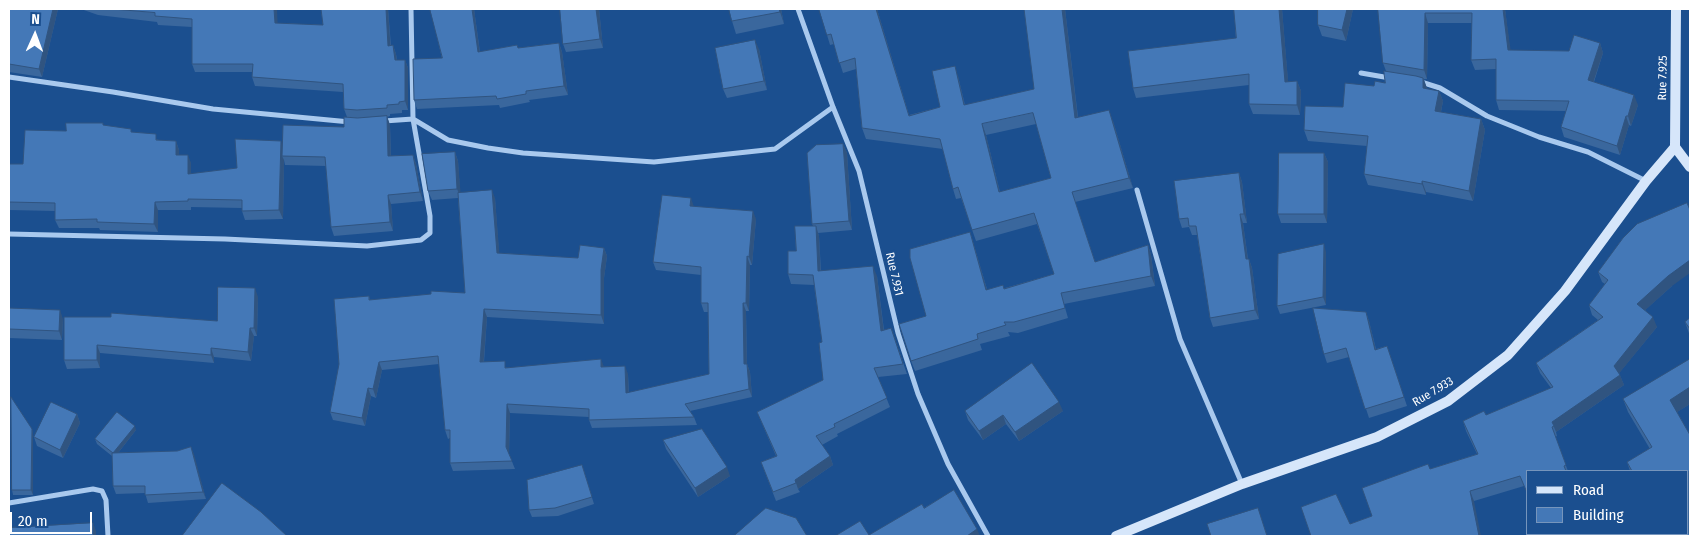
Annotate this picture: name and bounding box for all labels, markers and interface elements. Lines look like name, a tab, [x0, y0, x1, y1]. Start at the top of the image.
north arrow	[10, 10, 60, 60]
text: N	[31, 11, 40, 28]
street label: Rue 7.925	[1655, 55, 1671, 101]
street label: Rue 7.931	[882, 251, 906, 297]
street label: Rue 7.933	[1410, 374, 1456, 410]
legend	[1526, 470, 1689, 535]
text: Road	[1573, 481, 1604, 499]
scale bar	[12, 502, 95, 534]
text: Building	[1573, 506, 1624, 524]
text: 20 m	[18, 512, 48, 530]

